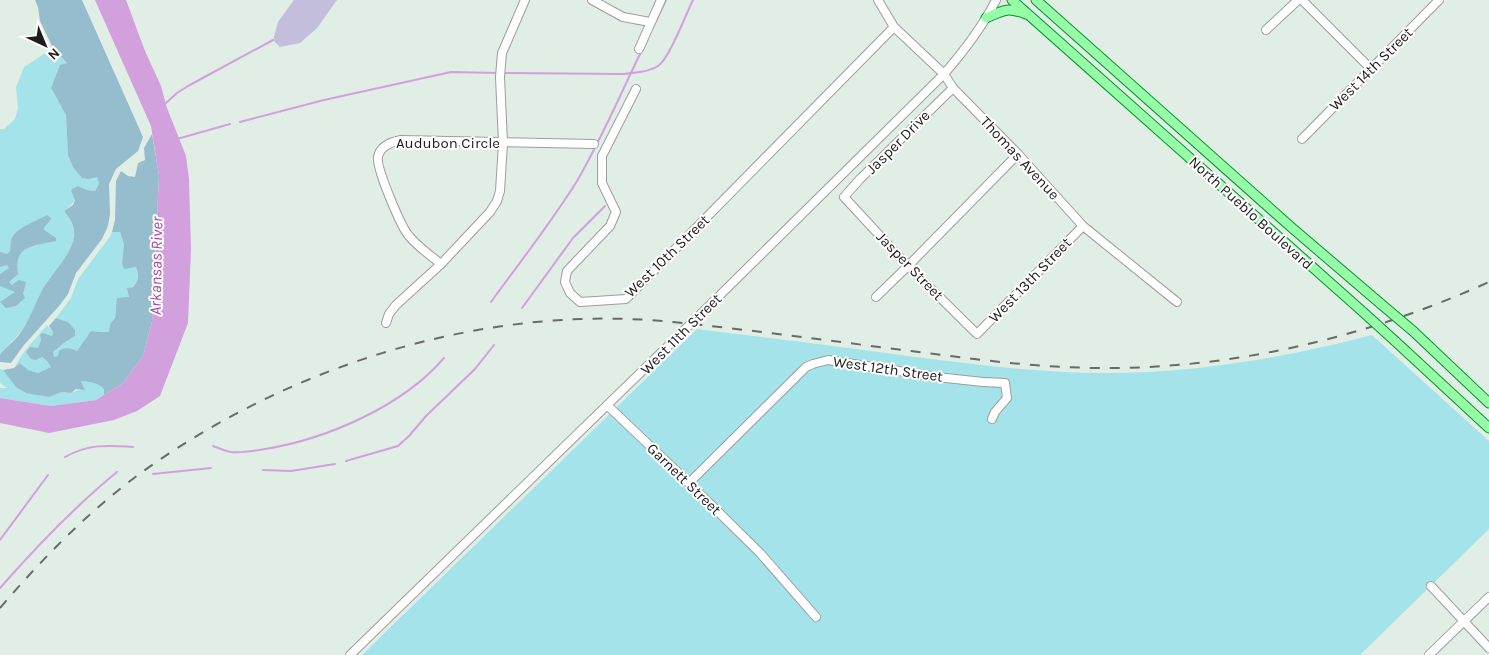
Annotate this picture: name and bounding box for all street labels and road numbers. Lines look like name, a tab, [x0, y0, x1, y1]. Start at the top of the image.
street label: West 14th Street	[1326, 23, 1417, 114]
street label: Jasper Drive	[862, 106, 934, 178]
street label: Thomas Avenue	[977, 112, 1063, 204]
street label: Audubon Circle	[396, 134, 500, 152]
street label: North Pueblo Boulevard	[1185, 153, 1317, 273]
street label: West 10th Street	[621, 211, 713, 301]
street label: Jasper Street	[873, 228, 948, 304]
street label: West 13th Street	[985, 234, 1075, 326]
street label: West 11th Street	[637, 290, 725, 378]
street label: West 12th Street	[832, 352, 944, 386]
street label: Garnett Street	[643, 439, 725, 519]

